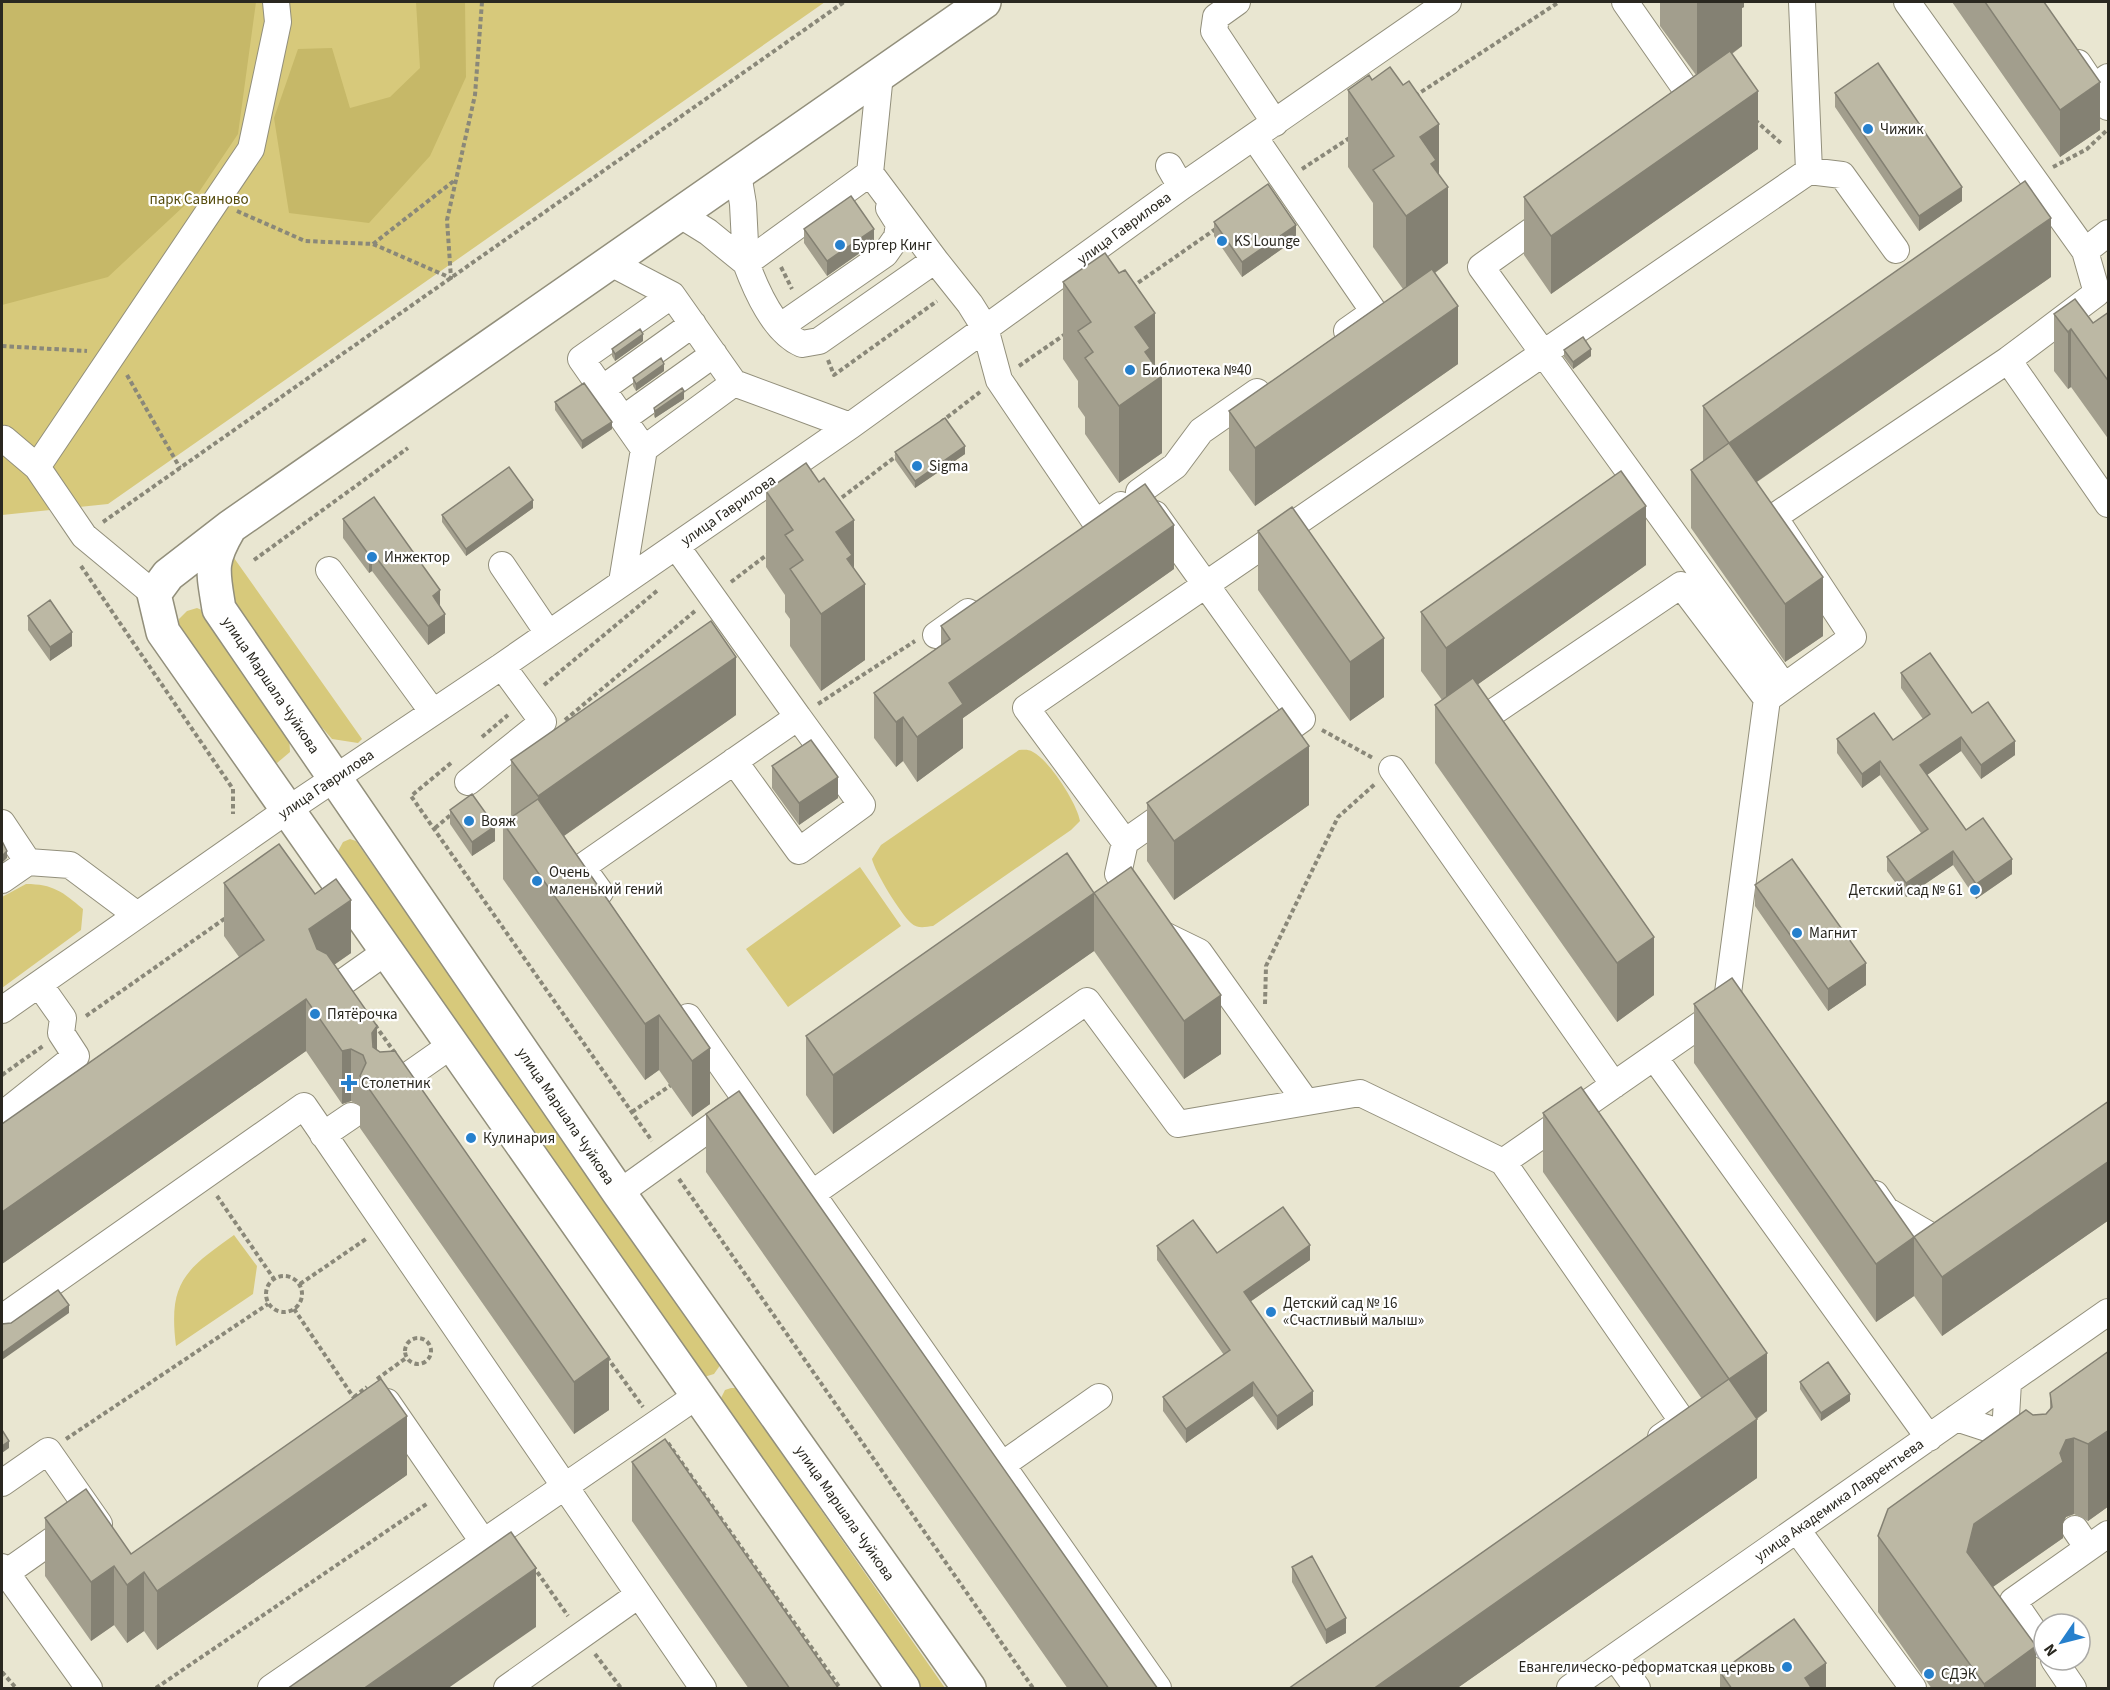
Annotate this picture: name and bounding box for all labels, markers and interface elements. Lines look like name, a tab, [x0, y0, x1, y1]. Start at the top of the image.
place label: Чижик	[1880, 119, 1924, 140]
marker: Чижик	[1861, 122, 1875, 136]
street label: улица Гаврилова	[1073, 187, 1176, 270]
park label: парк Савиново	[149, 189, 249, 210]
place label: KS Lounge	[1234, 231, 1300, 252]
marker: KS Lounge	[1215, 234, 1229, 248]
place label: Бургер Кинг	[852, 235, 932, 256]
marker: Бургер Кинг	[833, 238, 847, 252]
place label: Библиотека №40	[1142, 360, 1252, 381]
marker: Библиотека №40	[1123, 363, 1137, 377]
place label: Sigma	[929, 456, 968, 477]
marker: Sigma	[910, 459, 924, 473]
street label: улица Гаврилова	[677, 470, 780, 551]
place label: Инжектор	[384, 547, 450, 568]
marker: Инжектор	[365, 550, 379, 564]
street label: улица Маршала Чуйкова	[217, 613, 324, 758]
street label: улица Гаврилова	[274, 744, 378, 824]
place label: Вояж	[481, 811, 517, 832]
marker: Вояж	[462, 814, 476, 828]
place label: Очень маленький гений	[549, 862, 663, 900]
marker: Очень маленький гений	[530, 874, 544, 888]
place label: Детский сад № 61	[1849, 880, 1963, 901]
marker: Детский сад № 61	[1968, 883, 1982, 897]
place label: Магнит	[1809, 923, 1858, 944]
marker: Магнит	[1790, 926, 1804, 940]
place label: Пятёрочка	[327, 1004, 398, 1025]
marker: Пятёрочка	[308, 1007, 322, 1021]
street label: улица Маршала Чуйкова	[512, 1044, 619, 1189]
place label: Столетник	[361, 1073, 431, 1094]
marker: Столетник	[342, 1076, 356, 1090]
place label: Кулинария	[483, 1128, 555, 1149]
marker: Кулинария	[464, 1131, 478, 1145]
place label: Детский сад № 16 «Счастливый малыш»	[1283, 1293, 1424, 1331]
marker: Детский сад № 16 «Счастливый малыш»	[1264, 1305, 1278, 1319]
street label: улица Академика Лаврентьева	[1750, 1434, 1928, 1567]
street label: улица Маршала Чуйкова	[790, 1441, 899, 1585]
north arrow	[2032, 1612, 2092, 1672]
text: N	[2038, 1639, 2063, 1661]
place label: Евангелическо-реформатская церковь	[1518, 1657, 1775, 1678]
marker: Евангелическо-реформатская церковь	[1780, 1660, 1794, 1674]
place label: СДЭК	[1941, 1664, 1977, 1685]
marker: СДЭК	[1922, 1667, 1936, 1681]

